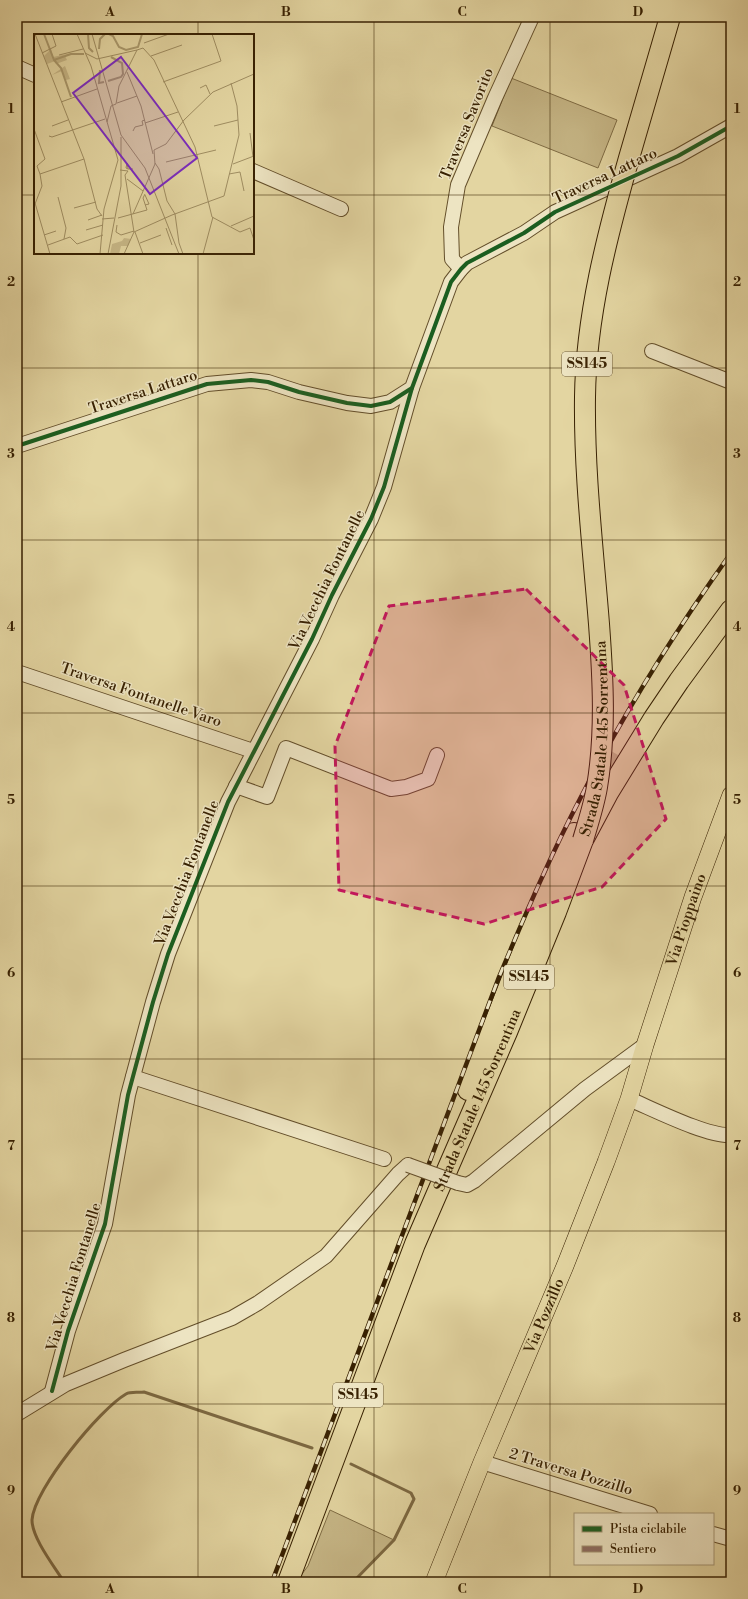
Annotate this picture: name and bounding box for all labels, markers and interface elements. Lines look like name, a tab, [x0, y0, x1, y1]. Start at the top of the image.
text: A	[104, 4, 115, 20]
text: B	[281, 4, 291, 20]
text: C	[457, 4, 467, 20]
text: D	[633, 4, 643, 20]
inset map	[34, 34, 254, 254]
street label: Traversa Savorito	[436, 65, 498, 183]
text: 1	[8, 101, 15, 117]
text: 1	[734, 101, 741, 117]
street label: Traversa Lattaro	[550, 144, 660, 208]
text: 2	[7, 274, 15, 290]
text: 2	[733, 274, 741, 290]
road number: SS145	[562, 352, 612, 376]
street label: Traversa Lattaro	[86, 365, 200, 419]
text: 3	[7, 446, 15, 462]
text: 3	[733, 446, 741, 462]
street label: Via Vecchia Fontanelle	[284, 506, 369, 654]
text: 4	[7, 619, 16, 635]
text: 4	[733, 619, 742, 635]
street label: Strada Statale 145 Sorrentina	[575, 640, 612, 839]
street label: Traversa Fontanelle Varo	[58, 658, 224, 732]
text: 5	[7, 792, 15, 808]
text: 5	[733, 792, 741, 808]
street label: Via Vecchia Fontanelle	[150, 798, 224, 949]
street label: Via Pioppaino	[661, 871, 710, 969]
text: 6	[7, 965, 15, 981]
road number: SS145	[504, 965, 554, 989]
text: 6	[733, 965, 741, 981]
street label: Strada Statale 145 Sorrentina	[430, 1006, 525, 1194]
text: 7	[7, 1138, 15, 1154]
text: 7	[733, 1138, 741, 1154]
street label: Via Vecchia Fontanelle	[42, 1200, 106, 1355]
street label: Via Pozzillo	[519, 1275, 568, 1357]
text: 8	[7, 1310, 15, 1326]
text: 8	[733, 1310, 741, 1326]
road number: SS145	[333, 1383, 383, 1407]
street label: 2 Traversa Pozzillo	[507, 1444, 635, 1500]
text: 9	[7, 1483, 15, 1499]
text: 9	[733, 1483, 741, 1499]
legend	[574, 1513, 714, 1565]
text: Pista ciclabile	[610, 1522, 687, 1537]
text: Sentiero	[610, 1542, 656, 1557]
text: A	[104, 1581, 115, 1597]
text: B	[281, 1581, 291, 1597]
text: C	[457, 1581, 467, 1597]
text: D	[633, 1581, 643, 1597]

